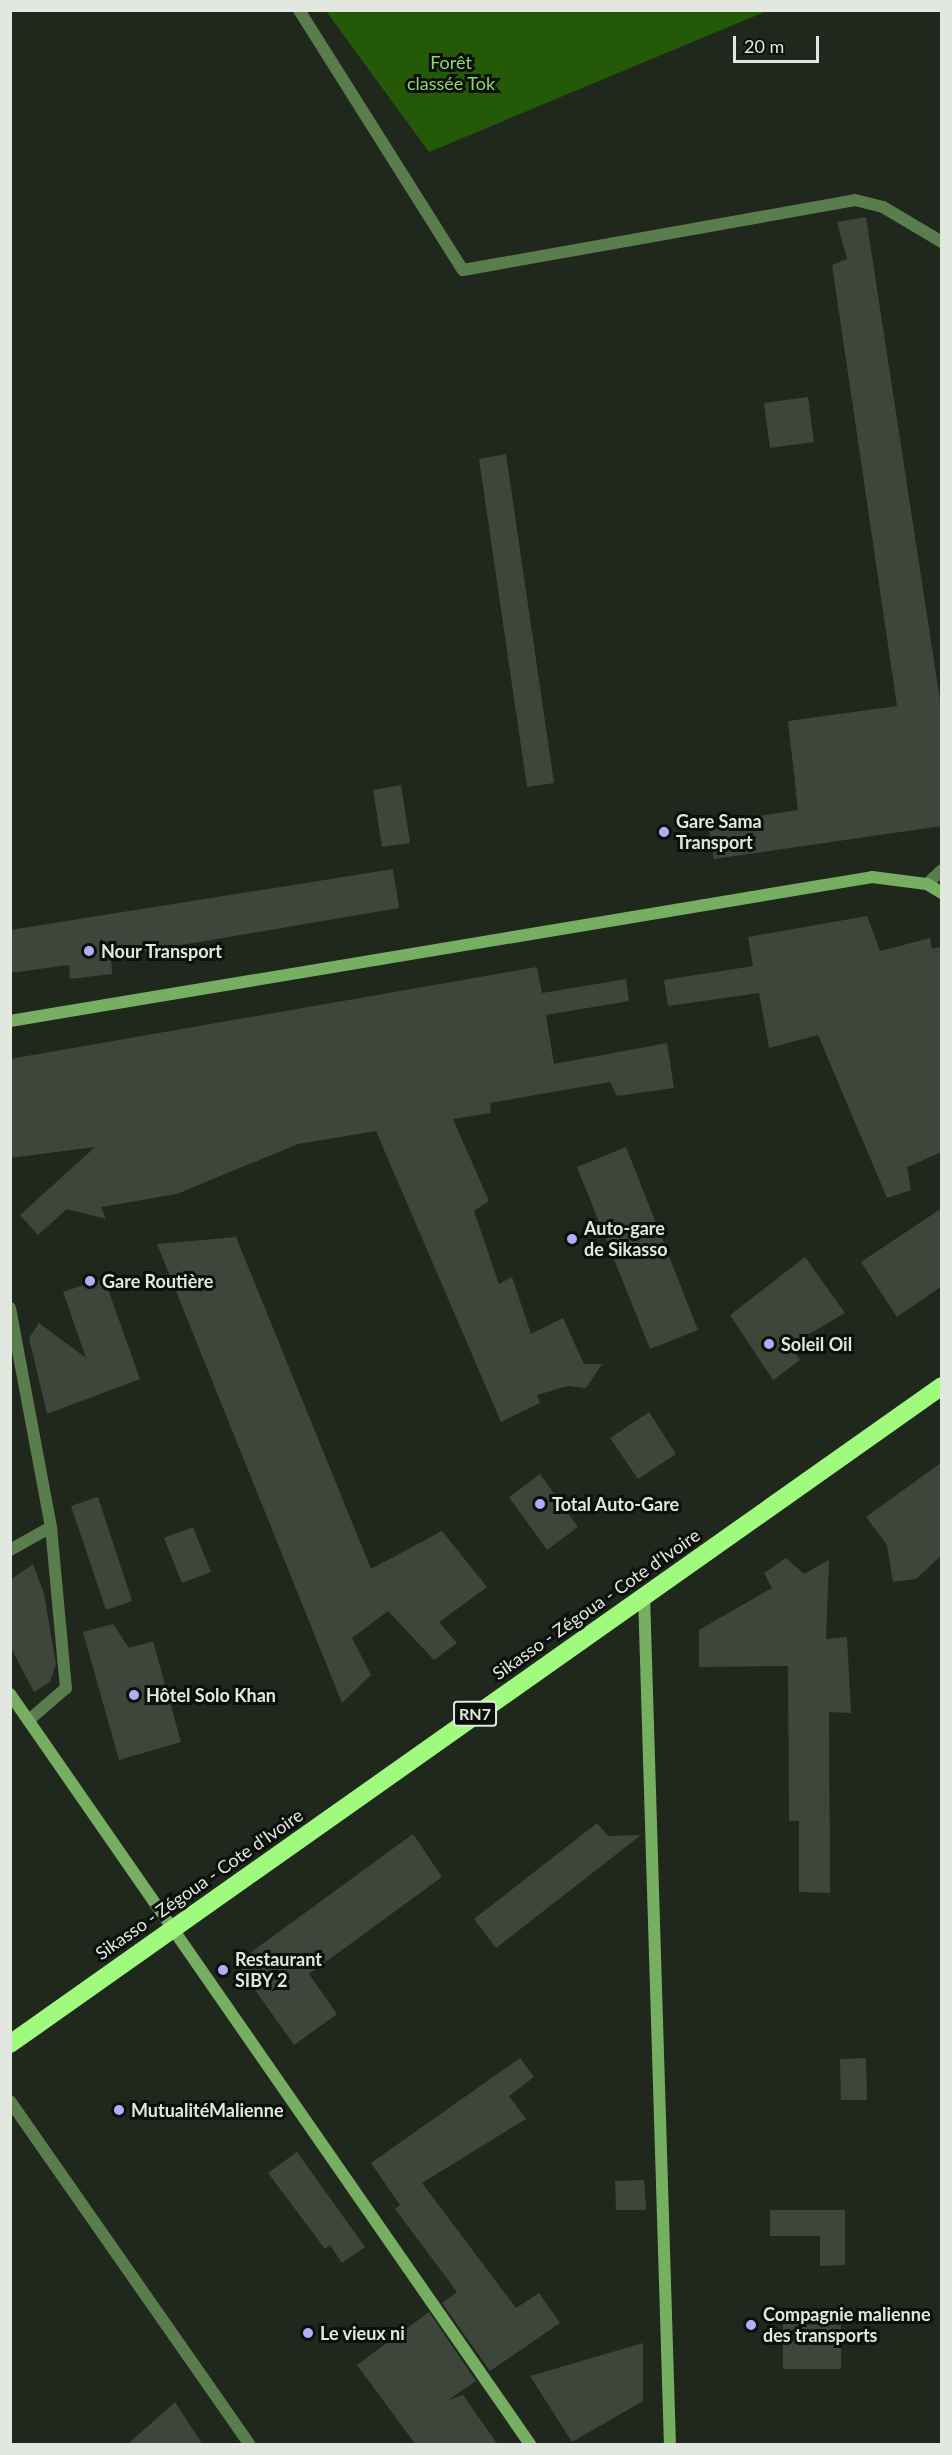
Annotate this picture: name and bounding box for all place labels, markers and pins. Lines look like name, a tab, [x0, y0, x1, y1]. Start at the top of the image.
place label: Gare Sama Transport	[676, 811, 762, 854]
marker: Gare Sama Transport	[657, 825, 671, 839]
place label: Nour Transport	[101, 940, 223, 962]
marker: Nour Transport	[82, 944, 96, 958]
place label: Auto-gare de Sikasso	[584, 1218, 668, 1260]
marker: Auto-gare de Sikasso	[565, 1232, 579, 1246]
place label: Gare Routière	[102, 1270, 213, 1292]
marker: Gare Routière	[83, 1274, 97, 1288]
place label: Soleil Oil	[781, 1333, 852, 1355]
marker: Soleil Oil	[762, 1337, 776, 1351]
place label: Total Auto-Gare	[552, 1493, 680, 1515]
marker: Total Auto-Gare	[533, 1497, 547, 1511]
place label: Hôtel Solo Khan	[146, 1684, 276, 1706]
marker: Hôtel Solo Khan	[127, 1688, 141, 1702]
place label: Restaurant SIBY 2	[235, 1949, 322, 1992]
marker: Restaurant SIBY 2	[216, 1963, 230, 1977]
place label: MutualitéMalienne	[131, 2099, 284, 2121]
marker: MutualitéMalienne	[112, 2103, 126, 2117]
place label: Compagnie malienne des transports	[763, 2304, 930, 2346]
marker: Compagnie malienne des transports	[744, 2318, 758, 2332]
place label: Le vieux ni	[320, 2322, 405, 2344]
marker: Le vieux ni	[301, 2326, 315, 2340]

